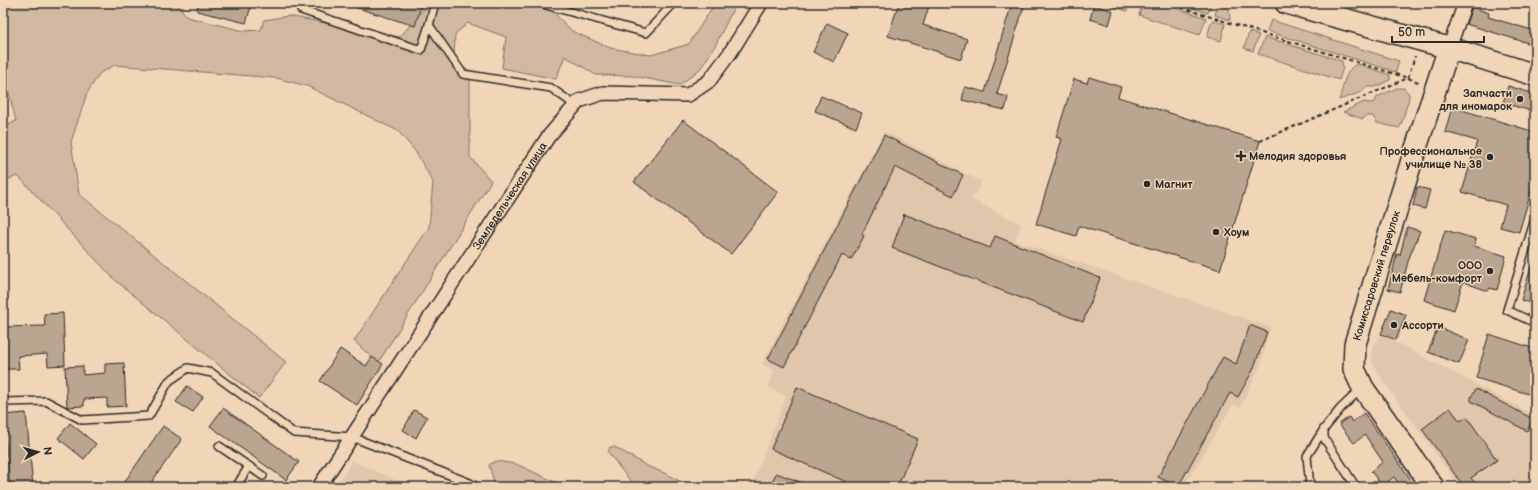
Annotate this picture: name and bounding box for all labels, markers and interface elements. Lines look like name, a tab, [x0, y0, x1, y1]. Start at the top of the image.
scale bar	[1392, 18, 1484, 44]
text: 50 m	[1398, 25, 1425, 40]
place label: Запчасти для иномарок	[1438, 87, 1512, 113]
marker: Запчасти для иномарок	[1515, 94, 1525, 104]
street label: Земледельческая улица	[470, 139, 550, 252]
place label: Профессиональное училище № 38	[1379, 145, 1482, 171]
place label: Мелодия здоровья	[1249, 150, 1346, 163]
marker: Мелодия здоровья	[1236, 151, 1246, 161]
marker: Профессиональное училище № 38	[1485, 152, 1495, 162]
place label: Магнит	[1155, 178, 1194, 191]
marker: Магнит	[1142, 179, 1152, 189]
street label: Комиссаровский переулок	[1350, 209, 1403, 342]
place label: Хоум	[1223, 226, 1249, 239]
marker: Хоум	[1211, 227, 1221, 237]
place label: ООО Мебель-комфорт	[1392, 259, 1483, 285]
marker: ООО Мебель-комфорт	[1485, 266, 1495, 276]
place label: Ассорти	[1401, 319, 1444, 332]
marker: Ассорти	[1389, 320, 1399, 330]
north arrow	[18, 432, 58, 472]
text: N	[41, 446, 54, 456]

